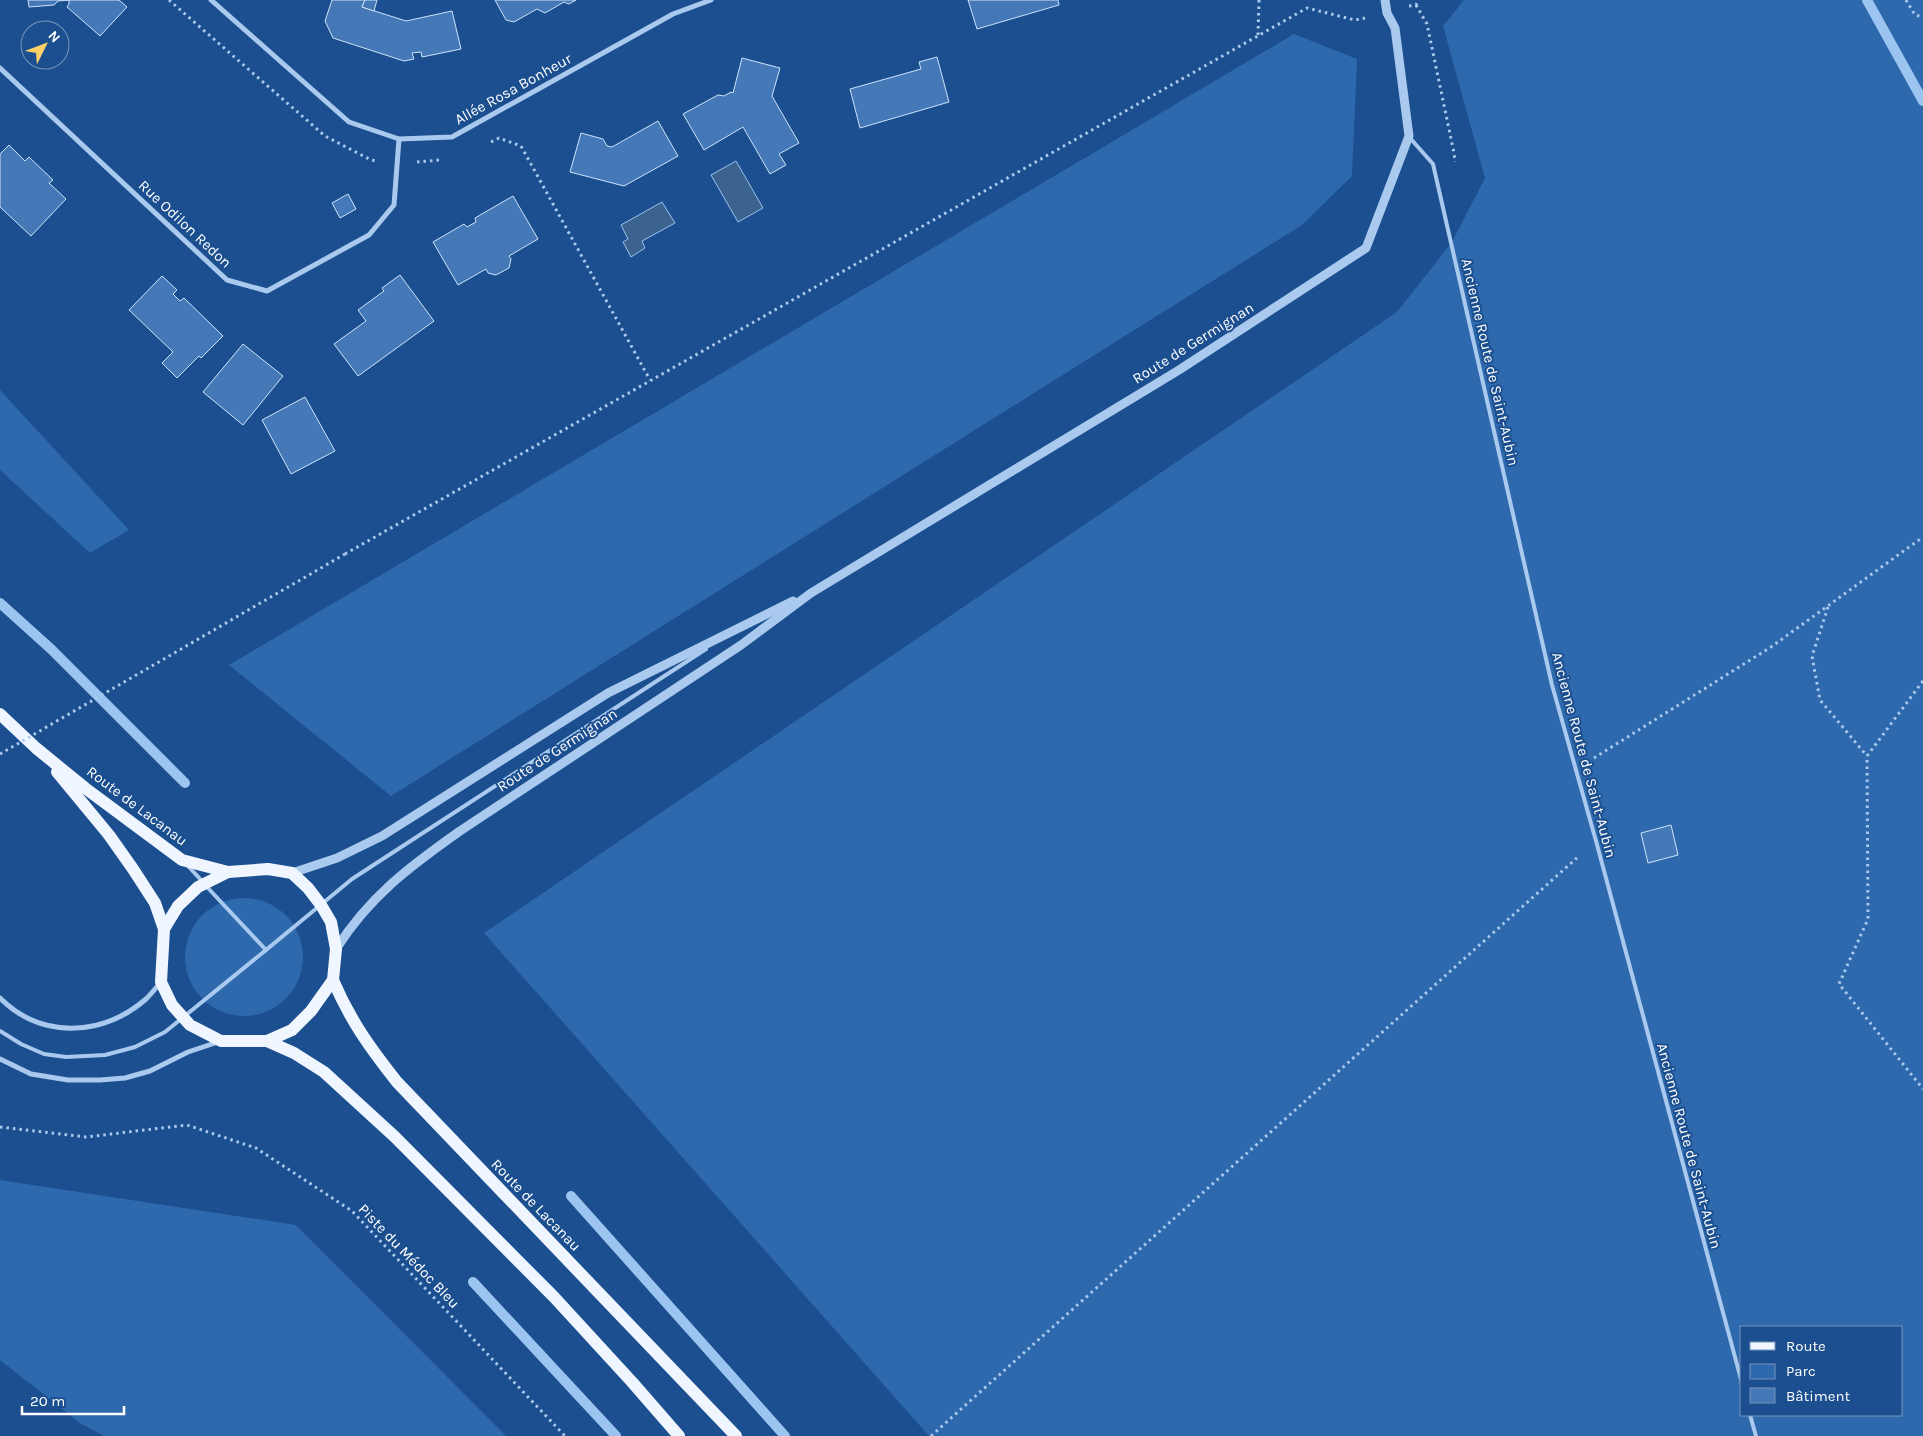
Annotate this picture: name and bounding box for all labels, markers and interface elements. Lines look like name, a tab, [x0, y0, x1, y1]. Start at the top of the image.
north arrow	[20, 20, 70, 70]
text: N	[45, 27, 64, 46]
street label: Allée Rosa Bonheur	[451, 49, 575, 129]
street label: Rue Odilon Redon	[135, 176, 235, 272]
street label: Ancienne Route de Saint-Aubin	[1457, 257, 1523, 467]
street label: Route de Germignan	[1129, 298, 1257, 388]
street label: Ancienne Route de Saint-Aubin	[1548, 650, 1620, 860]
street label: Route de Germignan	[494, 704, 620, 796]
street label: Route de Lacanau	[83, 762, 191, 850]
street label: Ancienne Route de Saint-Aubin	[1653, 1041, 1725, 1251]
street label: Route de Lacanau	[487, 1155, 585, 1255]
street label: Piste du Médoc Bleu	[355, 1200, 463, 1312]
legend	[1740, 1326, 1903, 1416]
text: Route	[1786, 1337, 1826, 1355]
text: Parc	[1786, 1362, 1816, 1380]
scale bar	[22, 1384, 125, 1416]
text: Bâtiment	[1786, 1387, 1850, 1405]
text: 20 m	[30, 1392, 65, 1410]

